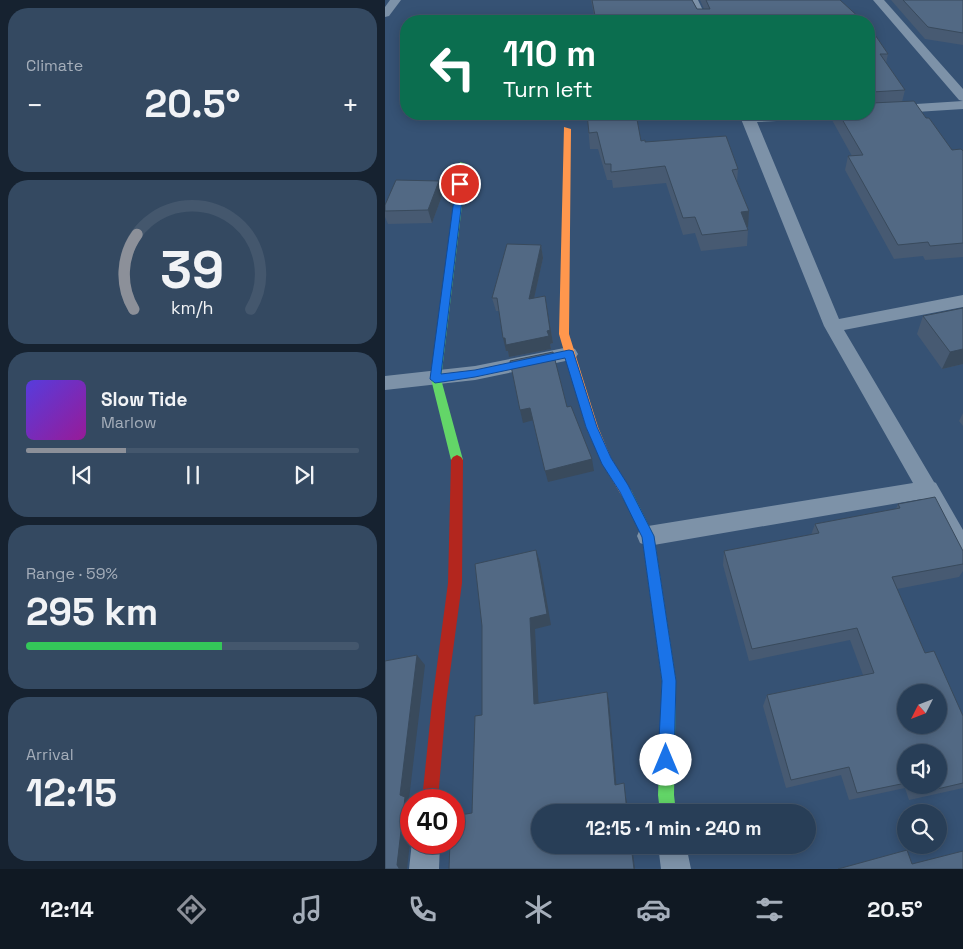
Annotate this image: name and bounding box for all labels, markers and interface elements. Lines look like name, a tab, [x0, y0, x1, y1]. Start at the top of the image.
text: 110 m	[503, 32, 596, 76]
icon: left	[420, 35, 485, 100]
text: Climate	[26, 55, 83, 76]
text: Turn left	[503, 75, 593, 103]
text: 20.5°	[145, 80, 240, 128]
text: −	[26, 87, 43, 123]
text: +	[342, 87, 359, 123]
pin	[439, 163, 481, 205]
icon: arrive	[446, 170, 474, 198]
text: 39	[161, 237, 224, 303]
text: km/h	[171, 296, 214, 319]
text: Slow Tide	[101, 387, 187, 412]
text: Marlow	[101, 412, 157, 433]
icon: previous	[68, 461, 96, 489]
icon: pause	[179, 461, 207, 489]
icon: next	[290, 461, 318, 489]
text: Range · 59%	[26, 563, 118, 584]
text: 295 km	[26, 588, 158, 636]
north arrow	[897, 684, 947, 734]
map controls	[897, 684, 947, 854]
position arrow	[639, 733, 691, 785]
text: Arrival	[26, 744, 74, 765]
button: sound	[897, 744, 947, 794]
text: 12:15	[26, 769, 117, 817]
speed limit sign: 40	[400, 789, 465, 854]
button: search	[897, 804, 947, 854]
text: 12:15 · 1 min · 240 m	[586, 816, 761, 841]
icon: directions	[174, 892, 209, 927]
icon: music	[290, 892, 325, 927]
icon: phone	[405, 892, 440, 927]
icon: climate	[521, 892, 556, 927]
icon: car	[636, 892, 671, 927]
icon: filters	[752, 892, 787, 927]
text: 12:14	[40, 895, 94, 923]
text: 20.5°	[867, 895, 923, 923]

